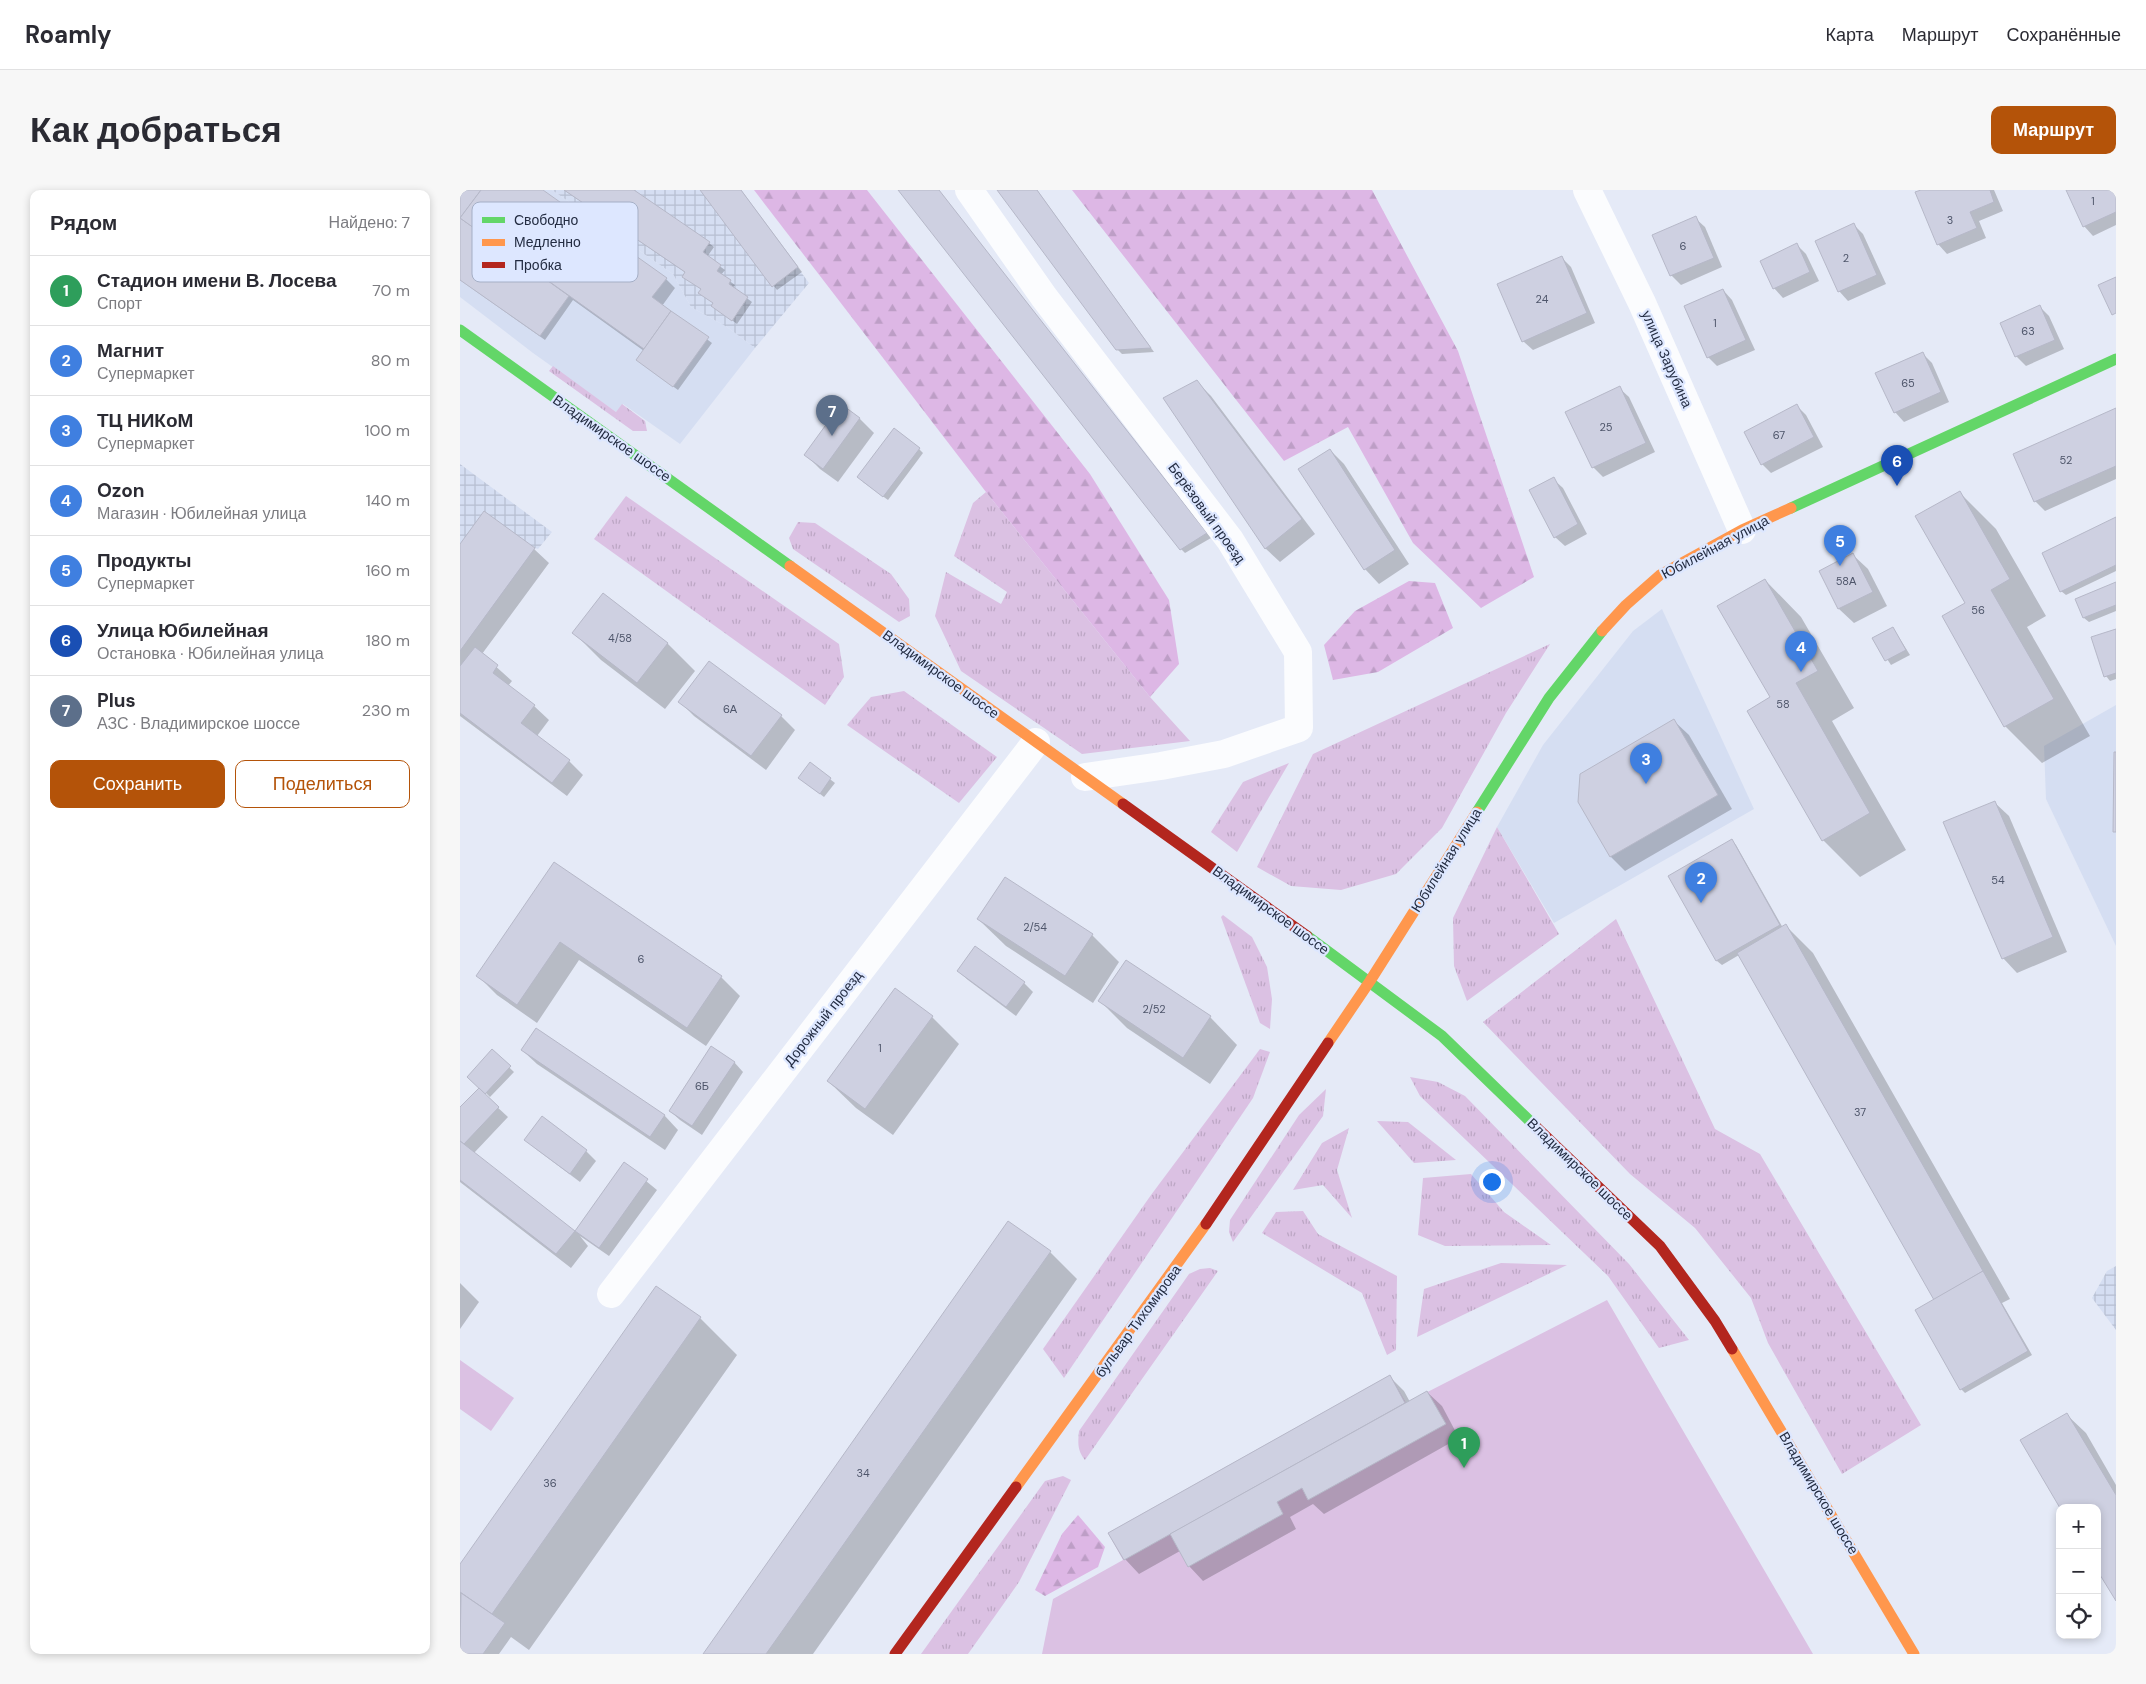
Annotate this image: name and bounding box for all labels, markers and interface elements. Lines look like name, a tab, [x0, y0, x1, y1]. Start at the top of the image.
text: Roamly	[25, 19, 112, 50]
text: Карта	[1826, 23, 1874, 47]
text: Маршрут	[1902, 23, 1978, 47]
text: Сохранённые	[2006, 23, 2121, 47]
button: Маршрут	[1991, 106, 2116, 154]
text: Как добраться	[30, 107, 282, 153]
house number: 1	[2091, 194, 2095, 208]
legend	[472, 202, 638, 282]
text: Рядом	[50, 209, 117, 237]
text: Свободно	[514, 211, 579, 229]
text: Найдено: 7	[329, 212, 410, 233]
house number: 3	[1947, 213, 1953, 227]
text: Медленно	[514, 233, 581, 251]
house number: 6	[1680, 239, 1687, 253]
house number: 2	[1843, 251, 1849, 265]
text: Пробка	[514, 256, 562, 274]
text: Стадион имени В. Лосева	[97, 268, 337, 293]
text: 1	[63, 280, 69, 301]
text: 70 m	[372, 280, 410, 301]
house number: 24	[1536, 292, 1549, 306]
text: Спорт	[97, 293, 142, 314]
street label: улица Зарубина	[1638, 308, 1697, 411]
house number: 1	[1713, 316, 1717, 330]
house number: 63	[2021, 324, 2035, 338]
text: Магнит	[97, 338, 164, 363]
text: 2	[61, 350, 71, 371]
text: 80 m	[371, 350, 410, 371]
text: Супермаркет	[97, 363, 195, 384]
house number: 65	[1901, 376, 1915, 390]
street label: Владимирское шоссе	[550, 391, 675, 486]
pin: 7	[816, 395, 848, 436]
text: ТЦ НИКоМ	[97, 408, 193, 433]
text: 3	[61, 420, 71, 441]
text: 100 m	[365, 420, 410, 441]
house number: 25	[1599, 420, 1613, 434]
house number: 67	[1773, 428, 1785, 442]
text: Супермаркет	[97, 433, 195, 454]
pin: 6	[1881, 445, 1913, 486]
house number: 52	[2060, 453, 2072, 467]
street label: Берёзовый проезд	[1164, 459, 1250, 567]
text: Ozon	[97, 478, 145, 503]
text: 4	[61, 490, 71, 511]
text: 140 m	[366, 490, 410, 511]
text: Магазин · Юбилейная улица	[97, 503, 306, 524]
street label: Юбилейная улица	[1658, 511, 1772, 583]
pin: 5	[1824, 525, 1856, 566]
text: Продукты	[97, 548, 192, 573]
text: 5	[61, 560, 71, 581]
text: 160 m	[366, 560, 410, 581]
text: Супермаркет	[97, 573, 195, 594]
house number: 58А	[1836, 574, 1857, 588]
house number: 56	[1971, 603, 1985, 617]
text: Улица Юбилейная	[97, 618, 269, 643]
street label: Владимирское шоссе	[879, 626, 1003, 723]
text: 6	[61, 630, 71, 651]
text: 180 m	[366, 630, 410, 651]
house number: 4/58	[608, 631, 632, 645]
pin: 4	[1785, 631, 1817, 672]
text: Остановка · Юбилейная улица	[97, 643, 324, 664]
text: Plus	[97, 688, 136, 713]
house number: 58	[1776, 697, 1790, 711]
text: 7	[62, 700, 70, 721]
text: 230 m	[362, 700, 410, 721]
house number: 6А	[723, 702, 738, 716]
text: АЗС · Владимирское шоссе	[97, 713, 300, 734]
pin: 3	[1630, 743, 1662, 784]
button: Сохранить	[50, 760, 225, 808]
button: Поделиться	[235, 760, 410, 808]
street label: Юбилейная улица	[1407, 805, 1485, 915]
street label: Владимирское шоссе	[1209, 862, 1333, 959]
pin: 2	[1685, 862, 1717, 903]
house number: 54	[1991, 873, 2005, 887]
house number: 2/54	[1023, 920, 1047, 934]
house number: 6	[638, 952, 645, 966]
street label: Дорожный проезд	[780, 967, 866, 1069]
house number: 2/52	[1142, 1002, 1166, 1016]
house number: 1	[878, 1041, 882, 1055]
house number: 6Б	[695, 1079, 709, 1093]
house number: 37	[1854, 1105, 1866, 1119]
street label: Владимирское шоссе	[1523, 1114, 1637, 1224]
your location	[1479, 1169, 1505, 1195]
street label: бульвар Тихомирова	[1091, 1261, 1185, 1381]
pin: 1	[1448, 1427, 1480, 1468]
street label: Владимирское шоссе	[1775, 1428, 1863, 1558]
house number: 34	[856, 1466, 870, 1480]
house number: 36	[543, 1476, 557, 1490]
map controls	[2056, 1504, 2101, 1639]
button: +	[2056, 1504, 2101, 1549]
button: −	[2056, 1549, 2101, 1594]
button: locate	[2056, 1594, 2101, 1639]

